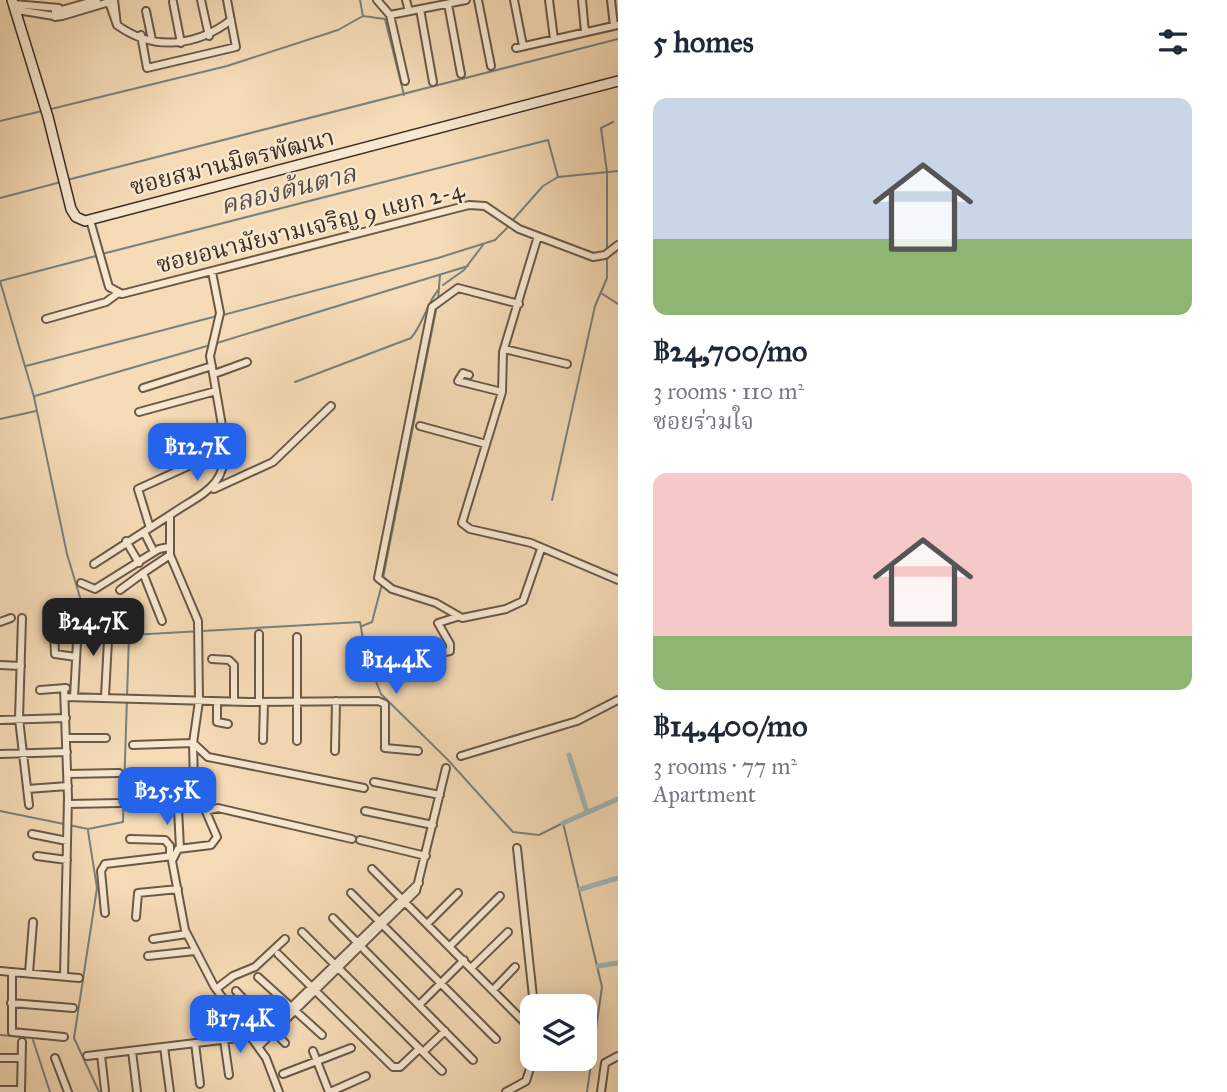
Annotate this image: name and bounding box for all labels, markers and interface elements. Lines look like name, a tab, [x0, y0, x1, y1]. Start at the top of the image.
icon: filters	[1154, 23, 1192, 61]
text: 5 homes	[653, 24, 754, 60]
street label: ซอยสมานมิตรพัฒนา	[127, 122, 337, 202]
icon: home	[860, 144, 986, 270]
water label: คลองต้นตาล	[217, 156, 361, 221]
street label: ซอยอนามัยงามเจริญ 9 แยก 2-4	[153, 174, 467, 280]
text: ฿24,700/mo	[653, 333, 807, 369]
text: 3 rooms · 110 m²	[653, 377, 804, 405]
text: ซอยร่วมใจ	[653, 407, 754, 435]
pin: ฿12.7K	[140, 424, 254, 483]
text: ฿12.7K	[164, 432, 230, 460]
icon: home	[860, 519, 986, 645]
pin: ฿24.7K	[36, 598, 150, 658]
text: ฿24.7K	[58, 607, 128, 635]
pin: ฿14.4K	[339, 636, 453, 696]
text: ฿14.4K	[361, 645, 431, 673]
text: ฿14,400/mo	[653, 708, 808, 744]
text: 3 rooms · 77 m²	[653, 752, 797, 780]
pin: ฿25.5K	[110, 768, 224, 827]
text: ฿25.5K	[134, 776, 200, 804]
text: Apartment	[653, 780, 756, 808]
map controls	[520, 994, 597, 1071]
button: layers	[520, 994, 597, 1071]
pin: ฿17.4K	[183, 996, 297, 1055]
text: ฿17.4K	[206, 1004, 274, 1032]

